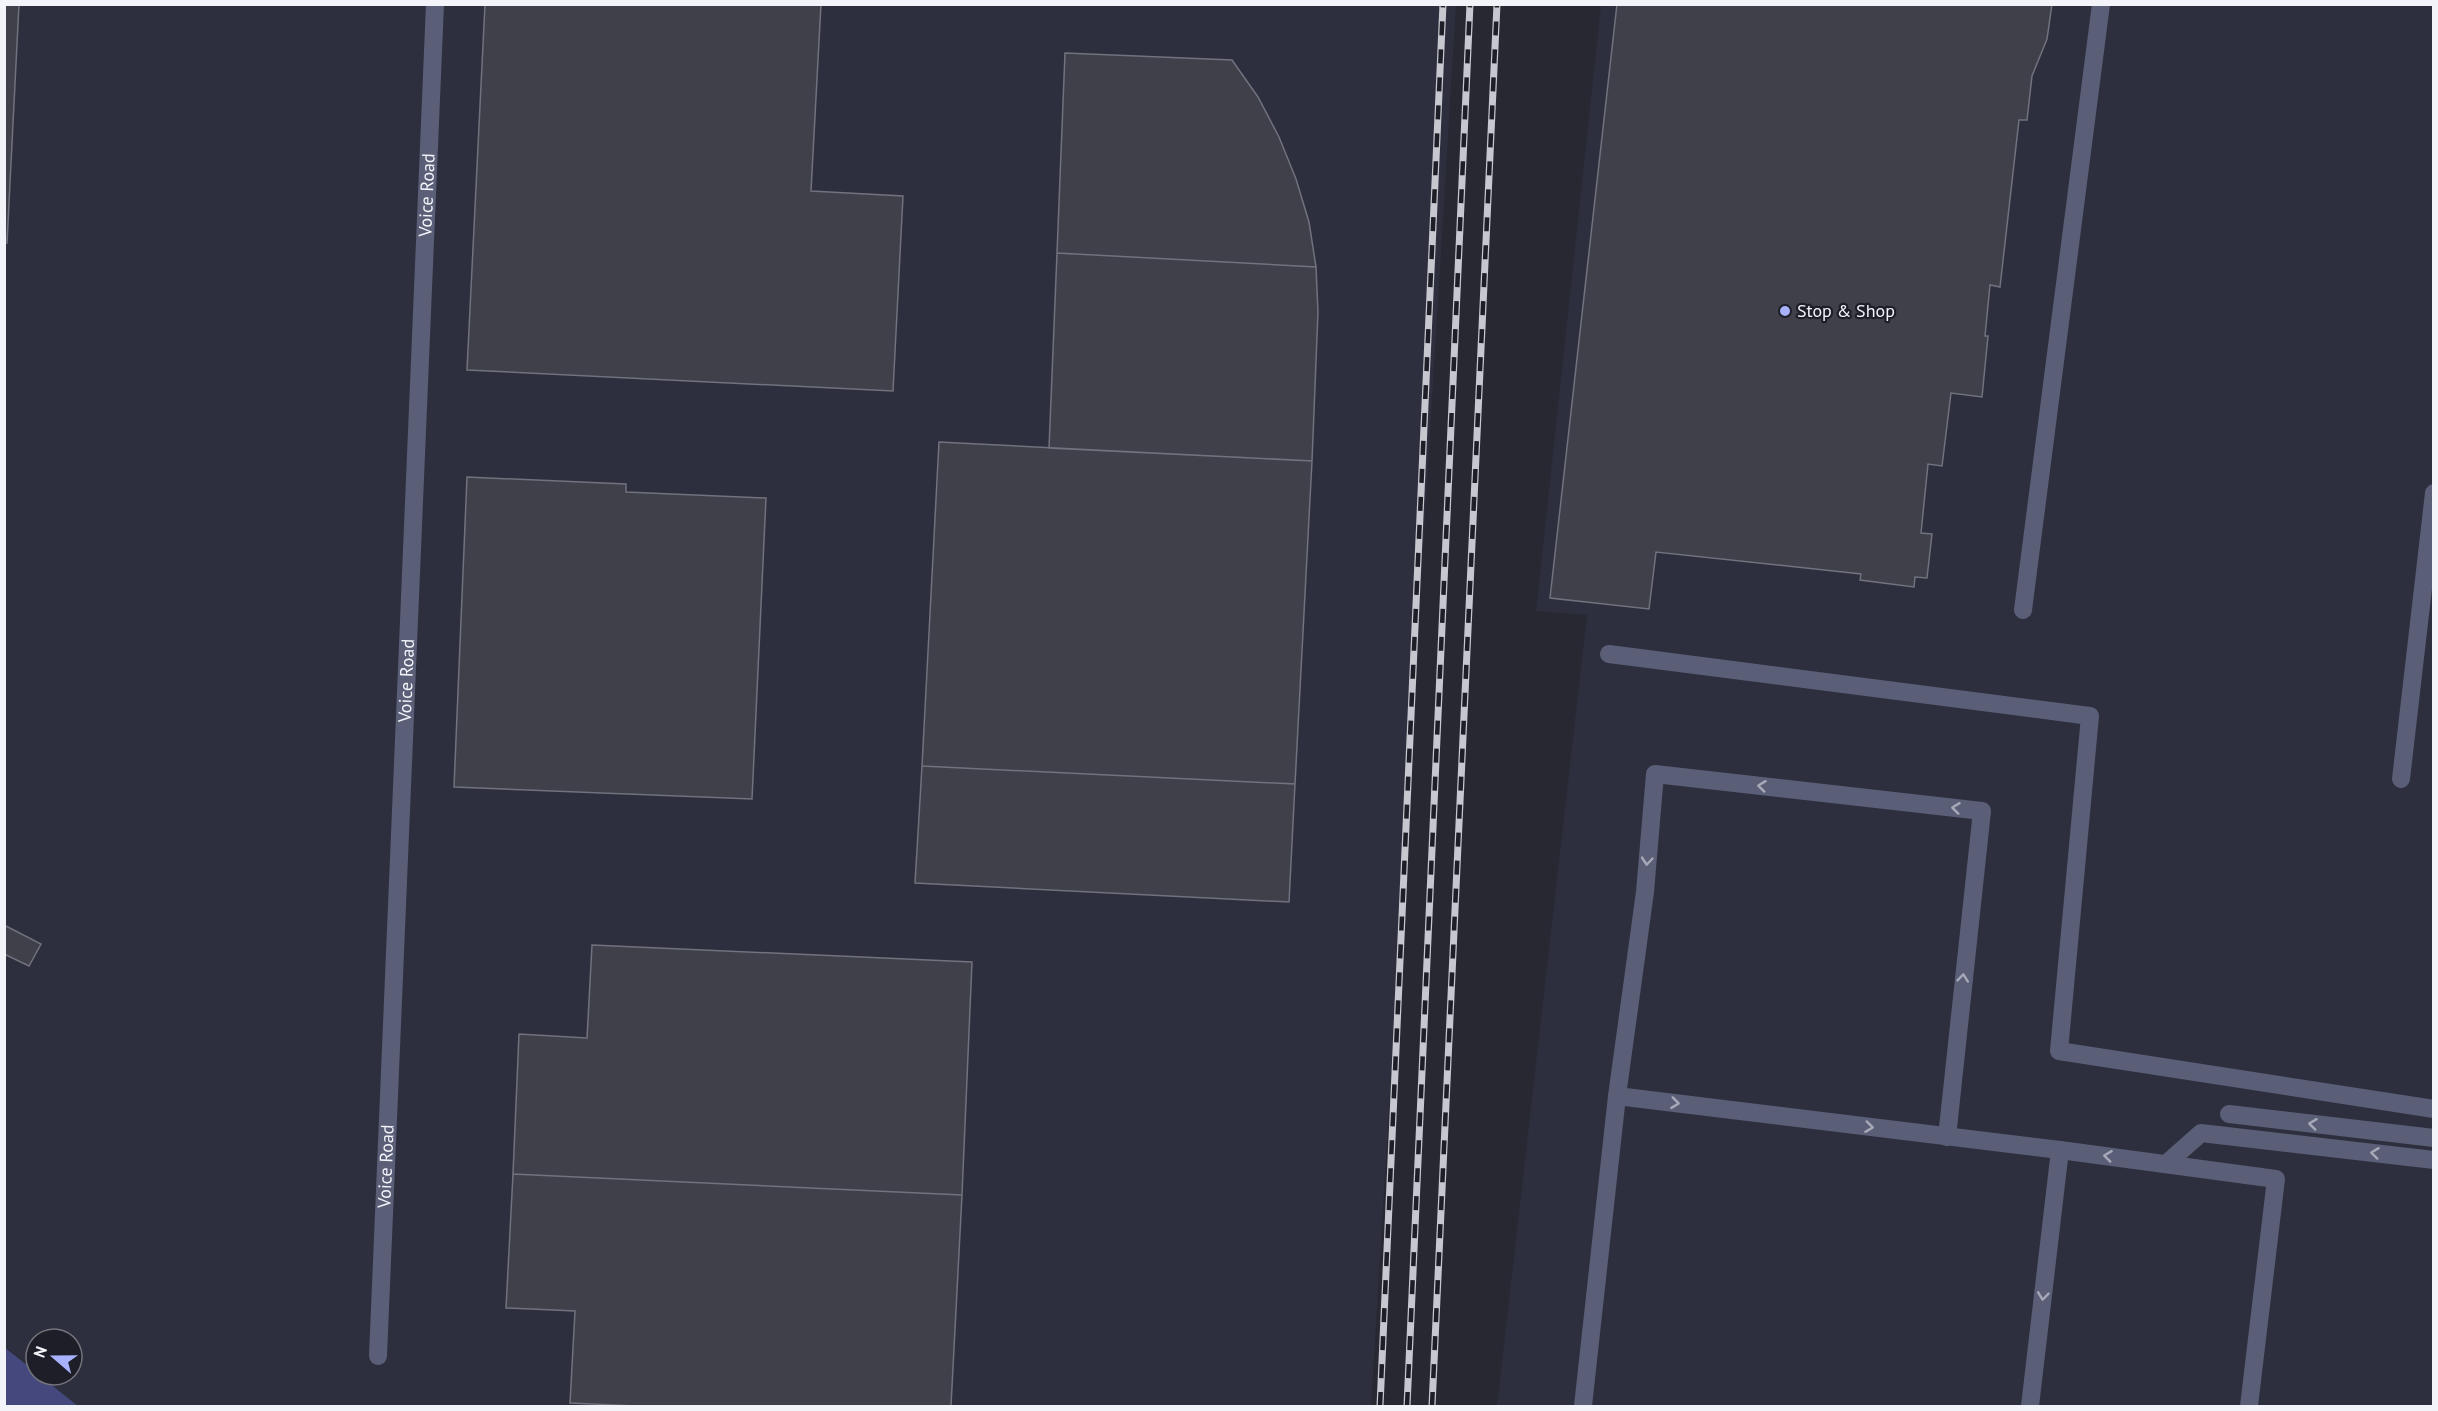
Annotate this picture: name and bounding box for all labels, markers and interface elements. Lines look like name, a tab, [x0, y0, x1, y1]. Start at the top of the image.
street label: Voice Road	[413, 153, 440, 238]
place label: Stop & Shop	[1797, 299, 1895, 322]
marker: Stop & Shop	[1778, 304, 1792, 318]
street label: Voice Road	[393, 638, 419, 724]
one-way arrow	[1757, 780, 1766, 793]
one-way arrow	[1951, 802, 1960, 815]
one-way arrow	[1641, 856, 1654, 865]
one-way arrow	[1956, 974, 1969, 983]
one-way arrow	[1671, 1097, 1680, 1109]
one-way arrow	[2308, 1118, 2317, 1130]
one-way arrow	[1864, 1121, 1873, 1133]
street label: Voice Road	[372, 1124, 399, 1209]
one-way arrow	[2371, 1147, 2380, 1160]
one-way arrow	[2103, 1151, 2112, 1163]
one-way arrow	[2037, 1291, 2050, 1301]
north arrow	[24, 1327, 84, 1387]
text: N	[29, 1344, 51, 1360]

